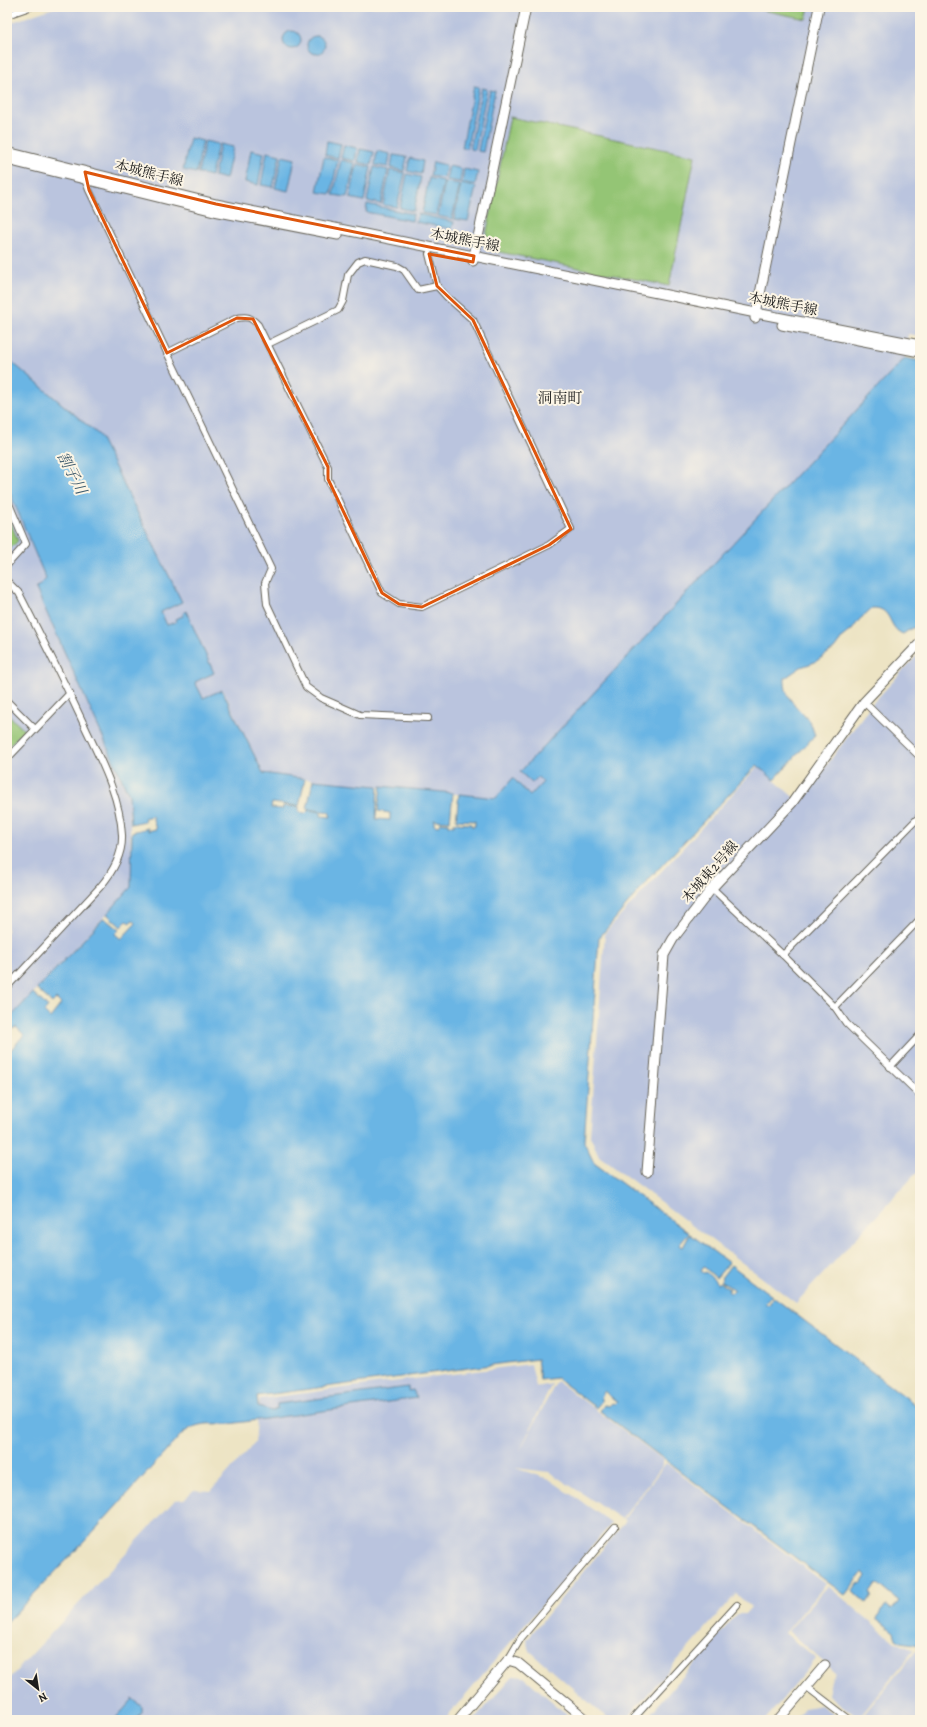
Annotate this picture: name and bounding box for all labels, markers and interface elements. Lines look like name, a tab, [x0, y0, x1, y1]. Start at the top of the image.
street label: 本城熊手線	[113, 155, 185, 191]
street label: 本城熊手線	[429, 224, 501, 256]
street label: 本城熊手線	[747, 288, 819, 320]
district label: 洞南町	[537, 388, 583, 408]
water label: 割子川	[53, 448, 92, 499]
street label: 本城東2号線	[678, 837, 742, 907]
north arrow	[18, 1669, 58, 1709]
text: N	[36, 1689, 50, 1706]

